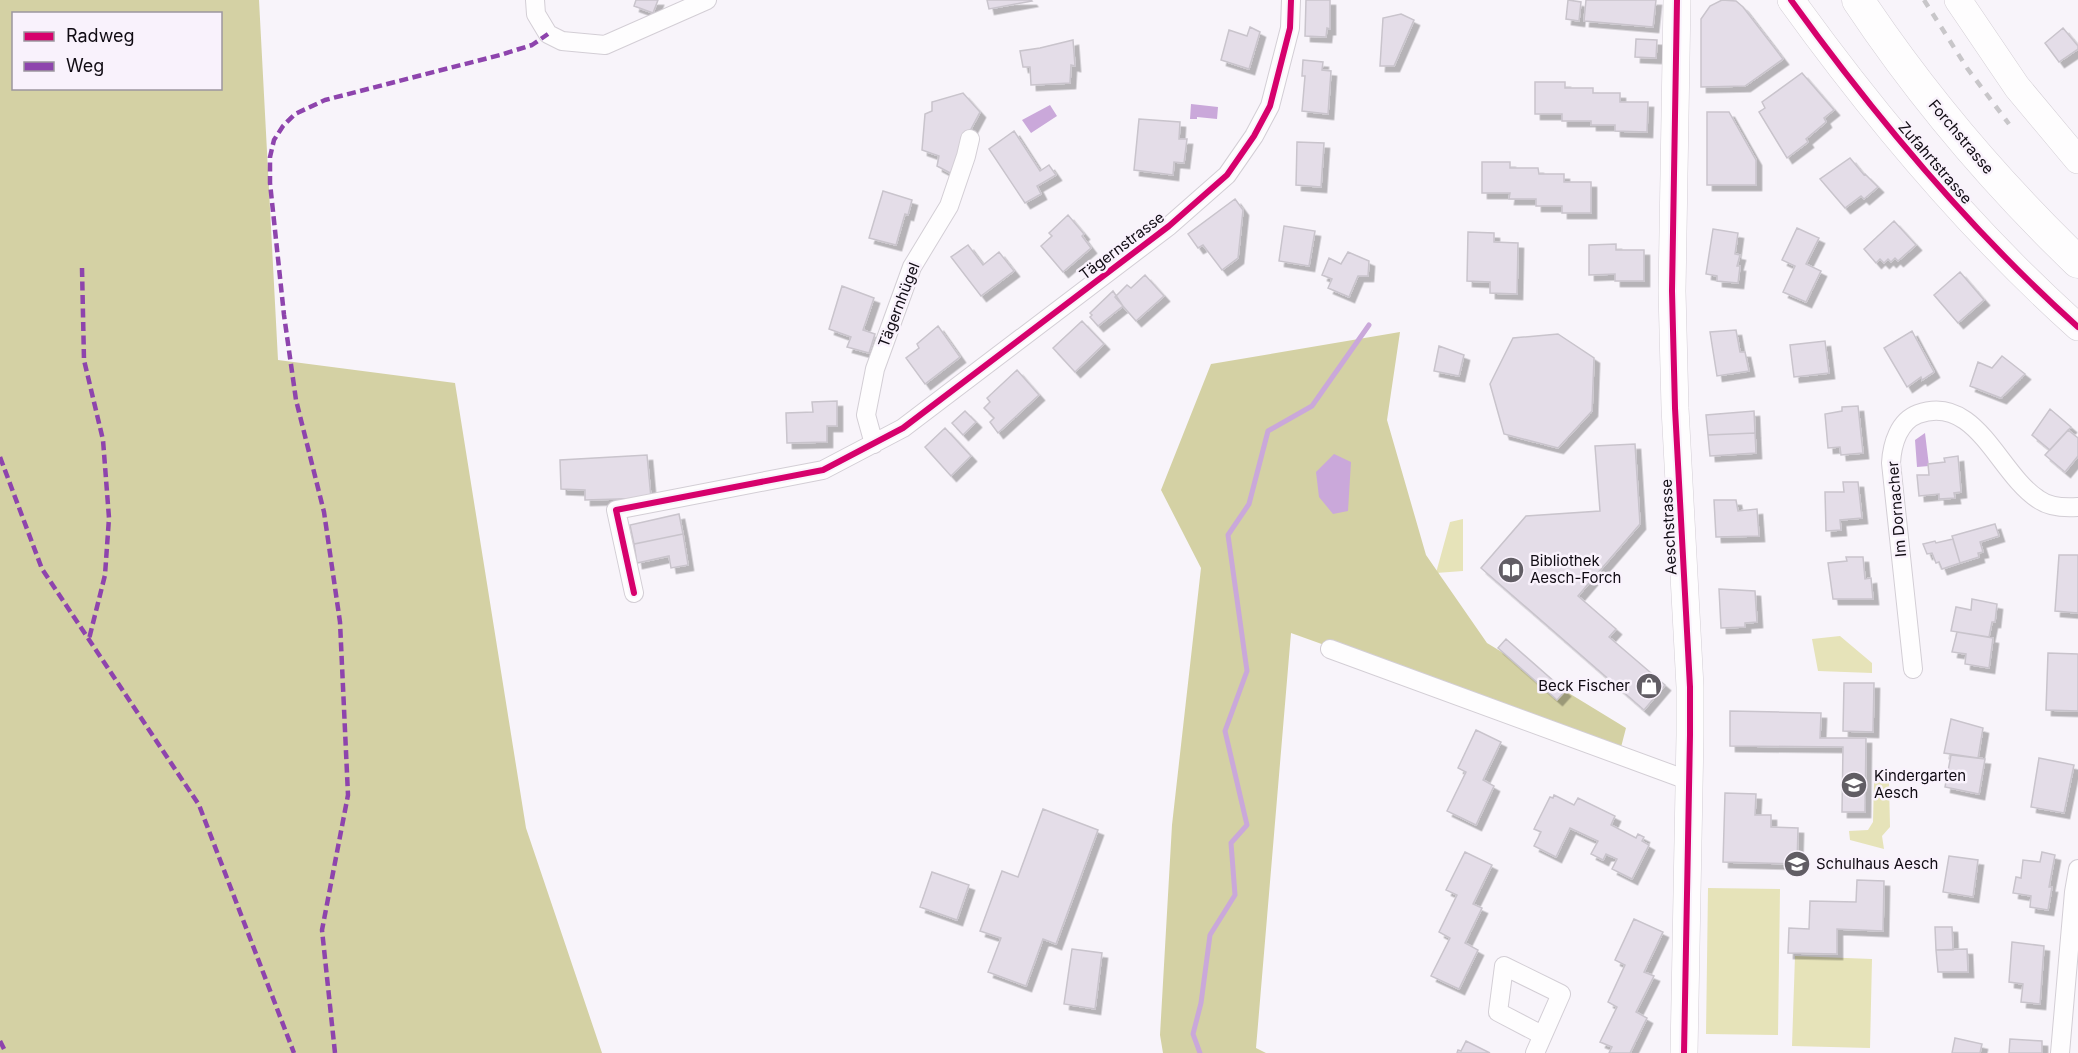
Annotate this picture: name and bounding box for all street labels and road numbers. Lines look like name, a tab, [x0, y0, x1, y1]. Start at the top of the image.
street label: Forchstrasse	[1925, 95, 1998, 178]
street label: Zufahrtstrasse	[1894, 118, 1976, 208]
street label: Tägernstrasse	[1075, 207, 1168, 284]
street label: Tägernhügel	[874, 260, 923, 350]
street label: Im Dornacher	[1883, 460, 1910, 558]
street label: Aeschstrasse	[1657, 479, 1680, 575]

